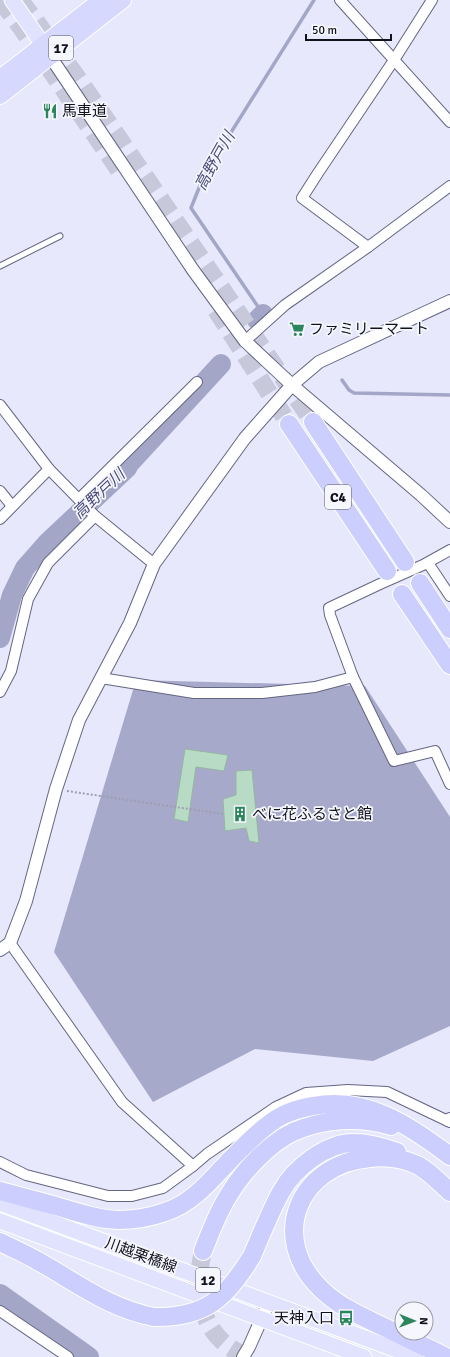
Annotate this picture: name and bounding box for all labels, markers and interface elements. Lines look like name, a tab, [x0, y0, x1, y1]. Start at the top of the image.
scale bar	[306, 16, 391, 42]
text: 50 m	[312, 23, 337, 38]
road number: 17	[49, 36, 73, 60]
restaurant icon: 馬車道	[41, 102, 59, 120]
place label: 馬車道	[62, 102, 107, 120]
water label: 高野戸川	[191, 126, 240, 194]
supermarket icon: ファミリーマート	[288, 320, 306, 338]
place label: ファミリーマート	[309, 320, 429, 338]
water label: 高野戸川	[69, 464, 131, 523]
road number: C4	[325, 485, 351, 509]
building icon: べに花ふるさと館	[231, 805, 249, 823]
place label: べに花ふるさと館	[252, 805, 372, 823]
street label: 川越栗橋線	[103, 1234, 179, 1276]
road number: 12	[196, 1268, 220, 1292]
north arrow	[394, 1301, 434, 1341]
place label: 天神入口	[274, 1309, 334, 1327]
bus stop icon: 天神入口	[337, 1309, 355, 1327]
text: N	[417, 1317, 430, 1325]

